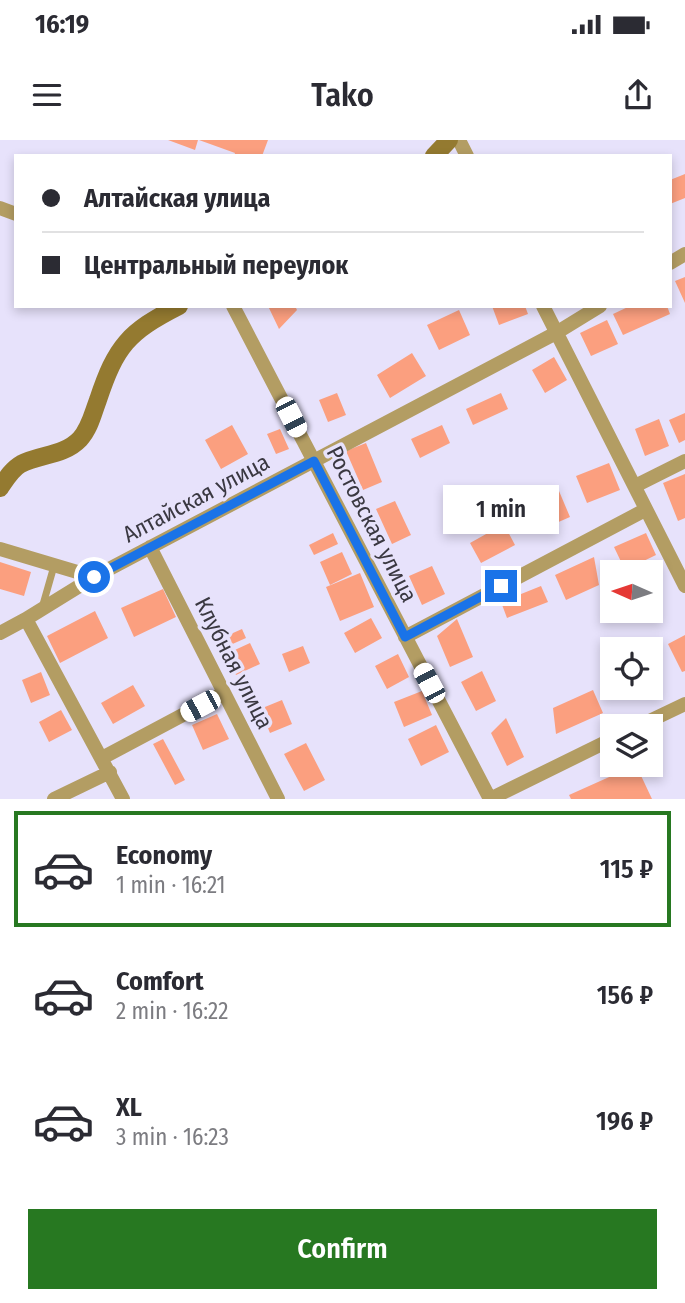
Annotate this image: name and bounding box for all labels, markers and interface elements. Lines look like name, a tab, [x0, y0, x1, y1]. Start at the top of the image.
text: 16:19	[35, 9, 89, 40]
icon: menu	[28, 76, 66, 114]
text: Tako	[311, 76, 374, 114]
icon: share	[619, 76, 657, 114]
text: Алтайская улица	[84, 183, 270, 214]
text: Центральный переулок	[84, 250, 348, 281]
car	[273, 394, 310, 440]
street label: Ростовская улица	[321, 441, 423, 607]
street label: Алтайская улица	[118, 448, 274, 548]
callout: 1 min	[443, 484, 559, 534]
text: 1 min	[476, 495, 526, 523]
north arrow	[600, 560, 663, 623]
map controls	[600, 560, 663, 777]
route start	[78, 561, 110, 593]
route end	[485, 570, 517, 602]
street label: Клубная улица	[189, 592, 279, 734]
button: locate	[600, 637, 663, 700]
car	[410, 660, 449, 706]
car	[177, 687, 224, 725]
button: layers	[600, 714, 663, 777]
icon: car	[32, 838, 95, 901]
text: Economy	[116, 840, 212, 871]
text: 115 ₽	[600, 854, 653, 885]
text: 1 min · 16:21	[116, 871, 226, 899]
icon: car	[32, 964, 95, 1027]
text: Comfort	[116, 966, 204, 997]
text: 156 ₽	[597, 980, 653, 1011]
text: 2 min · 16:22	[116, 997, 228, 1025]
icon: car	[32, 1090, 95, 1153]
text: XL	[116, 1092, 142, 1123]
text: 196 ₽	[596, 1106, 653, 1137]
text: 3 min · 16:23	[116, 1123, 229, 1151]
button: Confirm	[28, 1209, 657, 1289]

